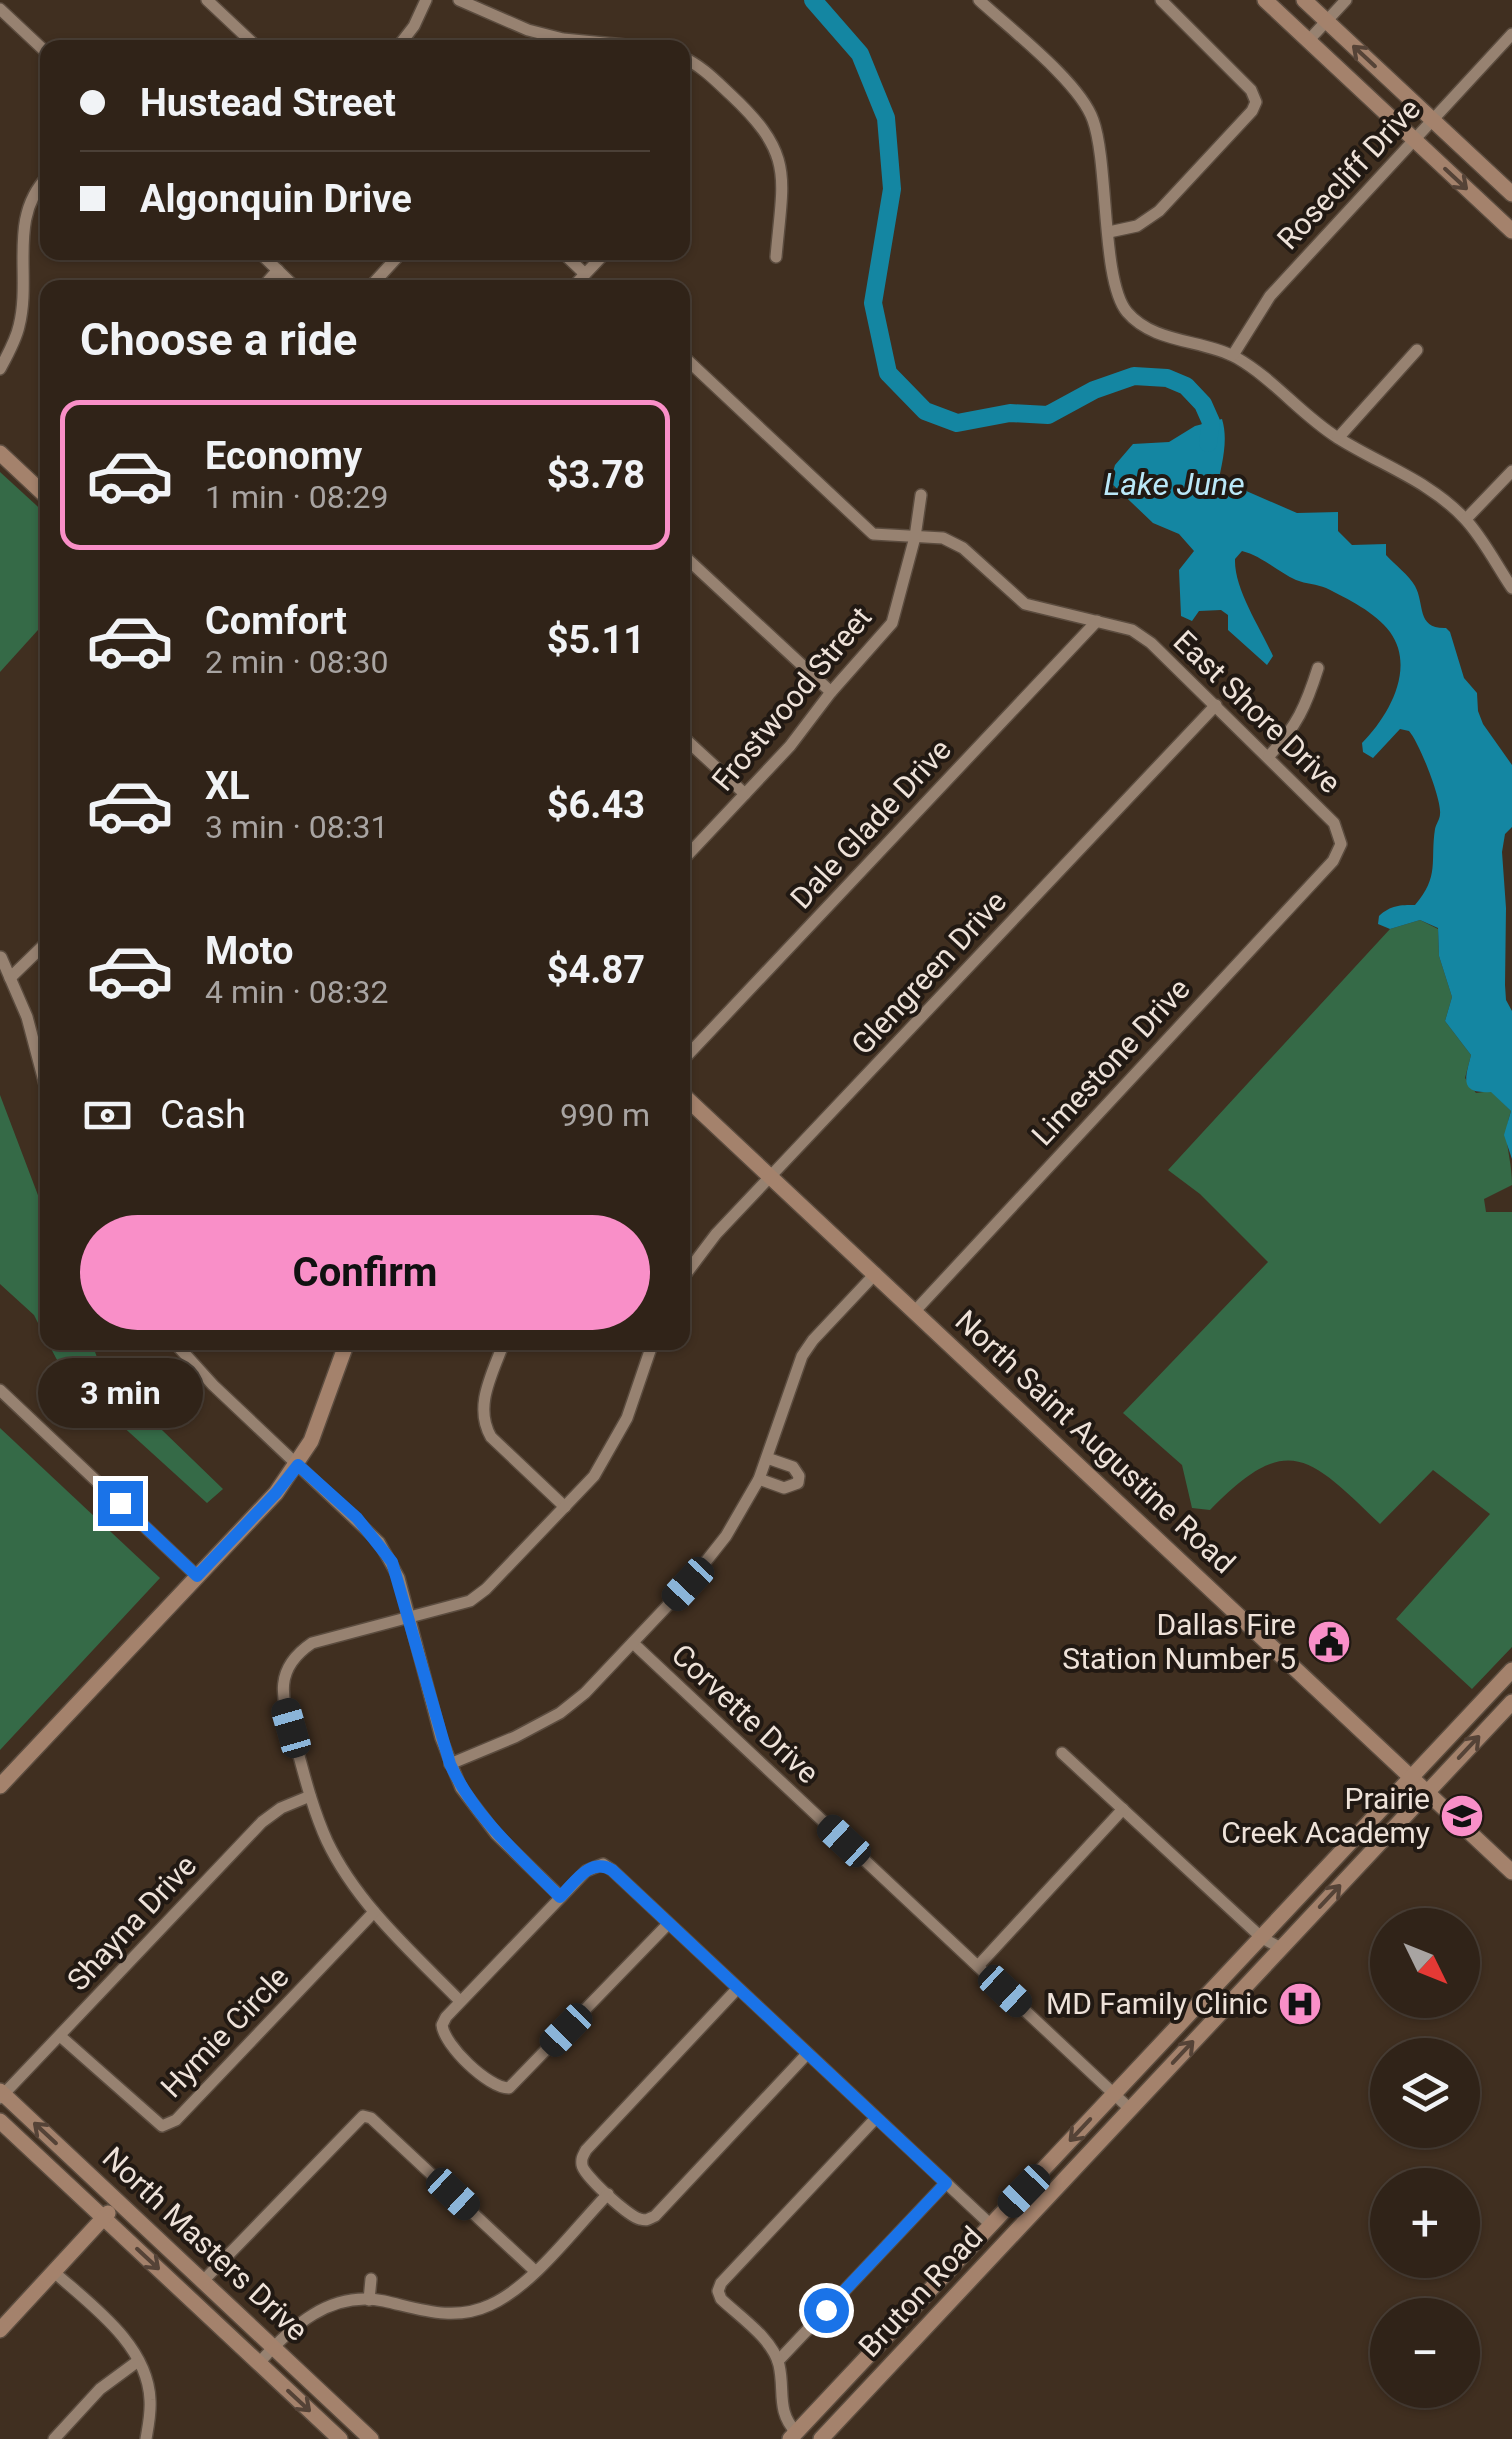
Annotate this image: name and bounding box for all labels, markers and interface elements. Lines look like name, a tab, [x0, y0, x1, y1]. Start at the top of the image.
one-way arrow	[1352, 45, 1377, 68]
text: Hustead Street	[140, 81, 396, 125]
street label: Rosecliff Drive	[1270, 91, 1427, 256]
one-way arrow	[1443, 167, 1468, 190]
text: Algonquin Drive	[140, 177, 412, 221]
text: Choose a ride	[80, 313, 357, 366]
icon: car	[85, 430, 175, 520]
text: Economy	[205, 434, 362, 478]
text: $3.78	[547, 453, 645, 497]
water label: Lake June	[1103, 465, 1245, 503]
text: 1 min · 08:29	[205, 478, 388, 516]
icon: car	[85, 595, 175, 685]
text: Comfort	[205, 599, 347, 643]
street label: Frostwood Street	[705, 600, 879, 798]
text: $5.11	[547, 618, 645, 662]
street label: East Shore Drive	[1167, 623, 1348, 800]
text: 2 min · 08:30	[205, 643, 388, 681]
street label: Dale Glade Drive	[783, 732, 958, 915]
icon: car	[85, 760, 175, 850]
text: XL	[205, 764, 250, 808]
text: $6.43	[547, 783, 645, 827]
text: 3 min · 08:31	[205, 808, 388, 846]
street label: Glengreen Drive	[844, 884, 1013, 1061]
icon: car	[85, 925, 175, 1015]
text: Moto	[205, 929, 294, 973]
text: $4.87	[547, 948, 645, 992]
street label: Limestone Drive	[1024, 971, 1197, 1152]
text: 4 min · 08:32	[205, 973, 388, 1011]
icon: cash	[80, 1088, 135, 1143]
text: Cash	[160, 1093, 246, 1137]
text: 990 m	[560, 1096, 650, 1134]
button: Confirm	[80, 1215, 650, 1330]
street label: North Saint Augustine Road	[948, 1303, 1242, 1580]
callout: 3 min	[38, 1358, 202, 1428]
text: 3 min	[80, 1374, 161, 1412]
route end	[98, 1481, 143, 1526]
car	[657, 1552, 719, 1616]
place label: Dallas Fire Station Number 5	[1062, 1607, 1296, 1676]
public building icon: Dallas Fire Station Number 5	[1306, 1619, 1352, 1665]
street label: Corvette Drive	[665, 1637, 826, 1790]
car	[268, 1695, 314, 1761]
one-way arrow	[1457, 1735, 1480, 1760]
place label: Prairie Creek Academy	[1221, 1781, 1430, 1850]
school or university icon: Prairie Creek Academy	[1439, 1793, 1485, 1839]
car	[812, 1810, 876, 1872]
street label: Shayna Drive	[60, 1848, 203, 1998]
one-way arrow	[1318, 1884, 1342, 1908]
north arrow	[1370, 1908, 1480, 2018]
map controls	[1370, 1908, 1480, 2408]
street label: Hymie Circle	[154, 1959, 296, 2104]
car	[973, 1960, 1037, 2022]
hospital icon: MD Family Clinic	[1277, 1981, 1323, 2027]
place label: MD Family Clinic	[1046, 1986, 1268, 2021]
car	[534, 1998, 598, 2062]
button: layers	[1370, 2038, 1480, 2148]
one-way arrow	[1171, 2041, 1195, 2065]
one-way arrow	[1068, 2118, 1092, 2142]
one-way arrow	[33, 2121, 57, 2145]
street label: North Masters Drive	[96, 2140, 315, 2348]
car	[992, 2159, 1056, 2223]
car	[421, 2163, 485, 2225]
button: +	[1370, 2168, 1480, 2278]
street label: Bruton Road	[852, 2219, 990, 2364]
one-way arrow	[135, 2247, 159, 2271]
route start	[804, 2288, 849, 2333]
button: −	[1370, 2298, 1480, 2408]
one-way arrow	[286, 2389, 311, 2412]

